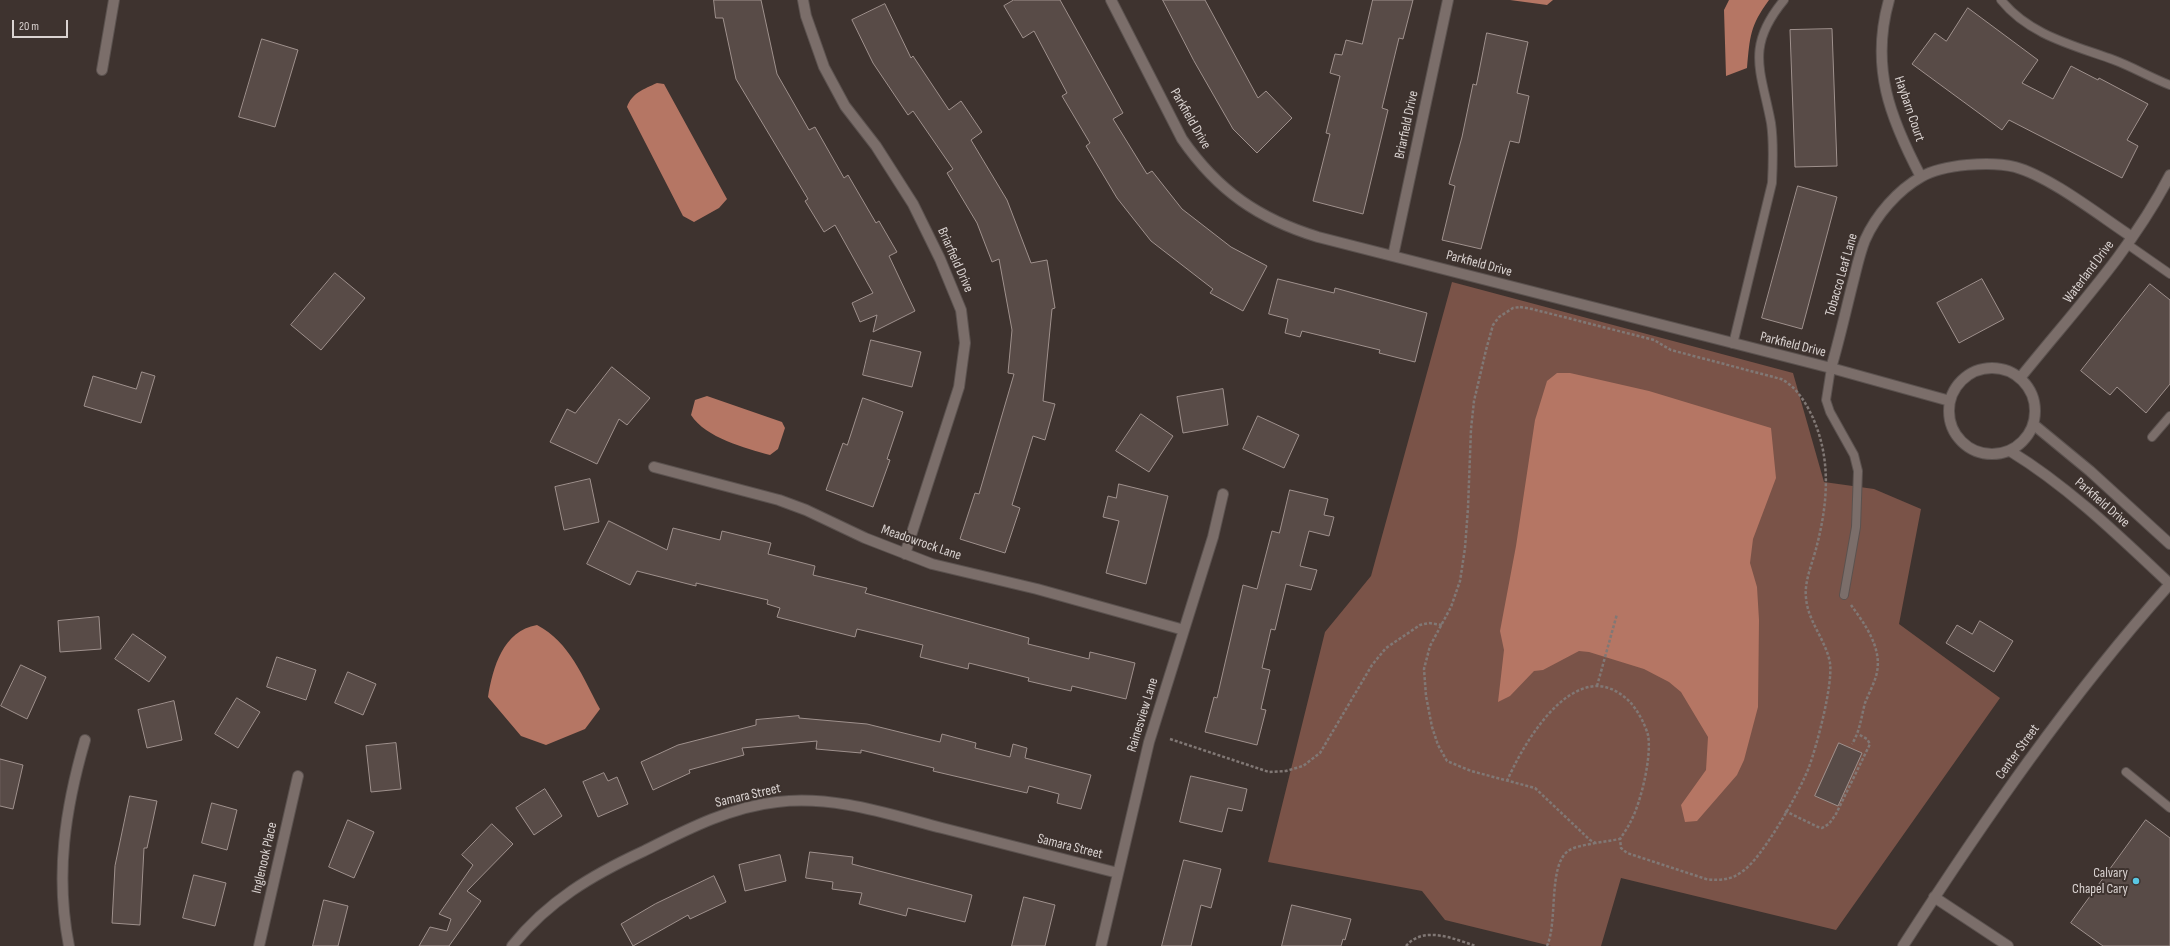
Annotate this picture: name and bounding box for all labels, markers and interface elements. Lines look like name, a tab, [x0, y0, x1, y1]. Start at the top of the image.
scale bar	[14, 12, 70, 38]
text: 20 m	[19, 19, 39, 34]
street label: Haybarn Court	[1890, 74, 1928, 144]
street label: Parkfield Drive	[1166, 86, 1214, 152]
street label: Briarfield Drive	[1392, 89, 1422, 161]
street label: Briarfield Drive	[933, 225, 977, 295]
street label: Tobacco Leaf Lane	[1822, 232, 1862, 318]
street label: Waterland Drive	[2060, 237, 2118, 307]
street label: Parkfield Drive	[1444, 247, 1514, 281]
street label: Parkfield Drive	[1758, 329, 1828, 361]
street label: Parkfield Drive	[2071, 475, 2133, 531]
street label: Meadowrock Lane	[879, 521, 963, 565]
street label: Rainesview Lane	[1124, 676, 1162, 754]
street label: Center Street	[1992, 721, 2044, 783]
street label: Samara Street	[714, 780, 782, 812]
street label: Inglenook Place	[249, 821, 281, 895]
street label: Samara Street	[1036, 831, 1104, 863]
place label: Calvary Chapel Cary	[2072, 865, 2128, 898]
marker: Calvary Chapel Cary	[2131, 876, 2141, 886]

